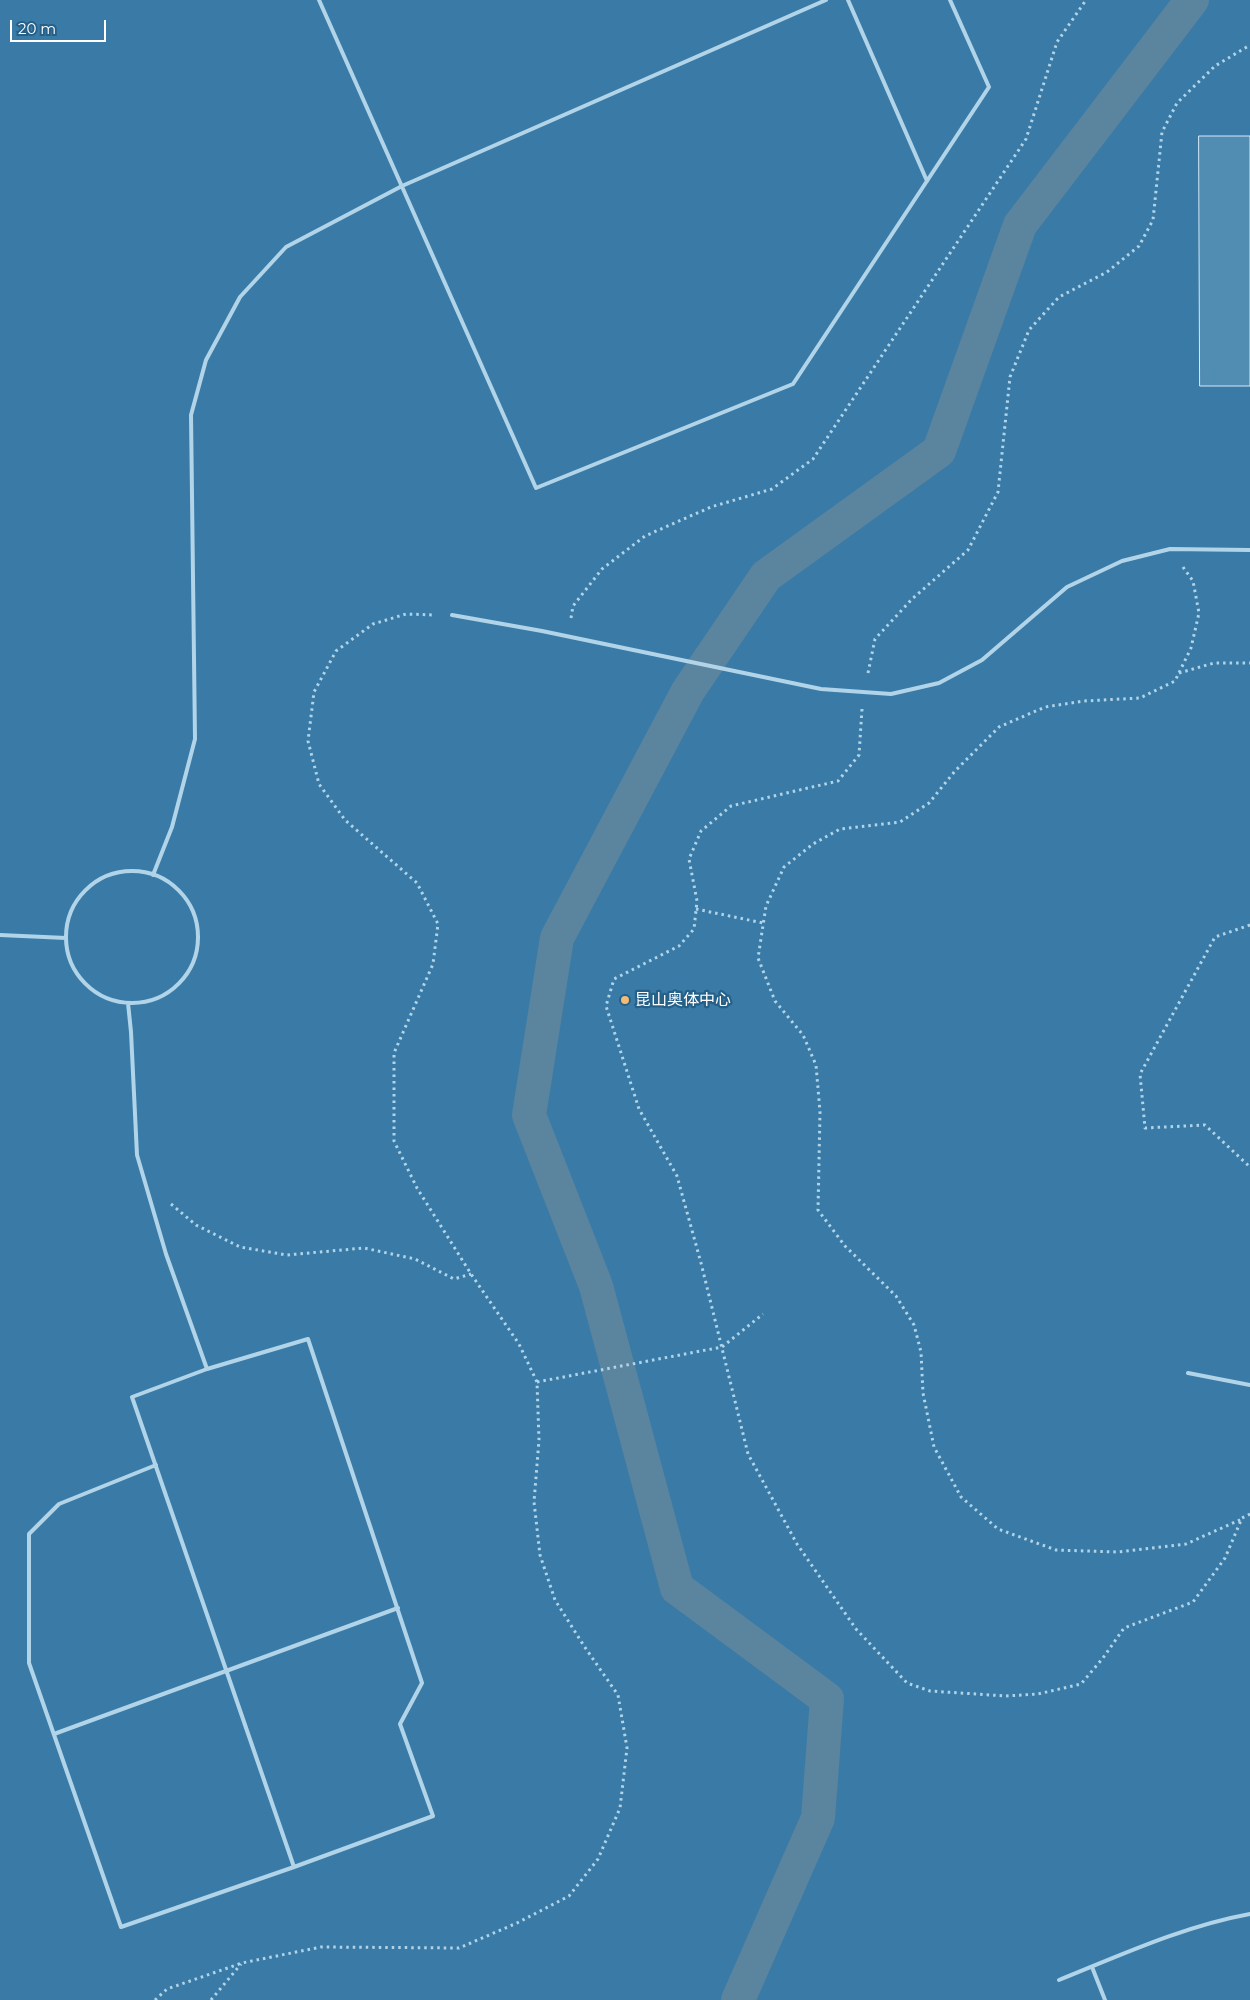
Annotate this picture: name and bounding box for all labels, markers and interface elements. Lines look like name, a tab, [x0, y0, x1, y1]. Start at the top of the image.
scale bar	[12, 10, 109, 42]
text: 20 m	[18, 19, 56, 38]
place label: 昆山奥体中心	[635, 990, 731, 1010]
marker: 昆山奥体中心	[619, 994, 631, 1006]

